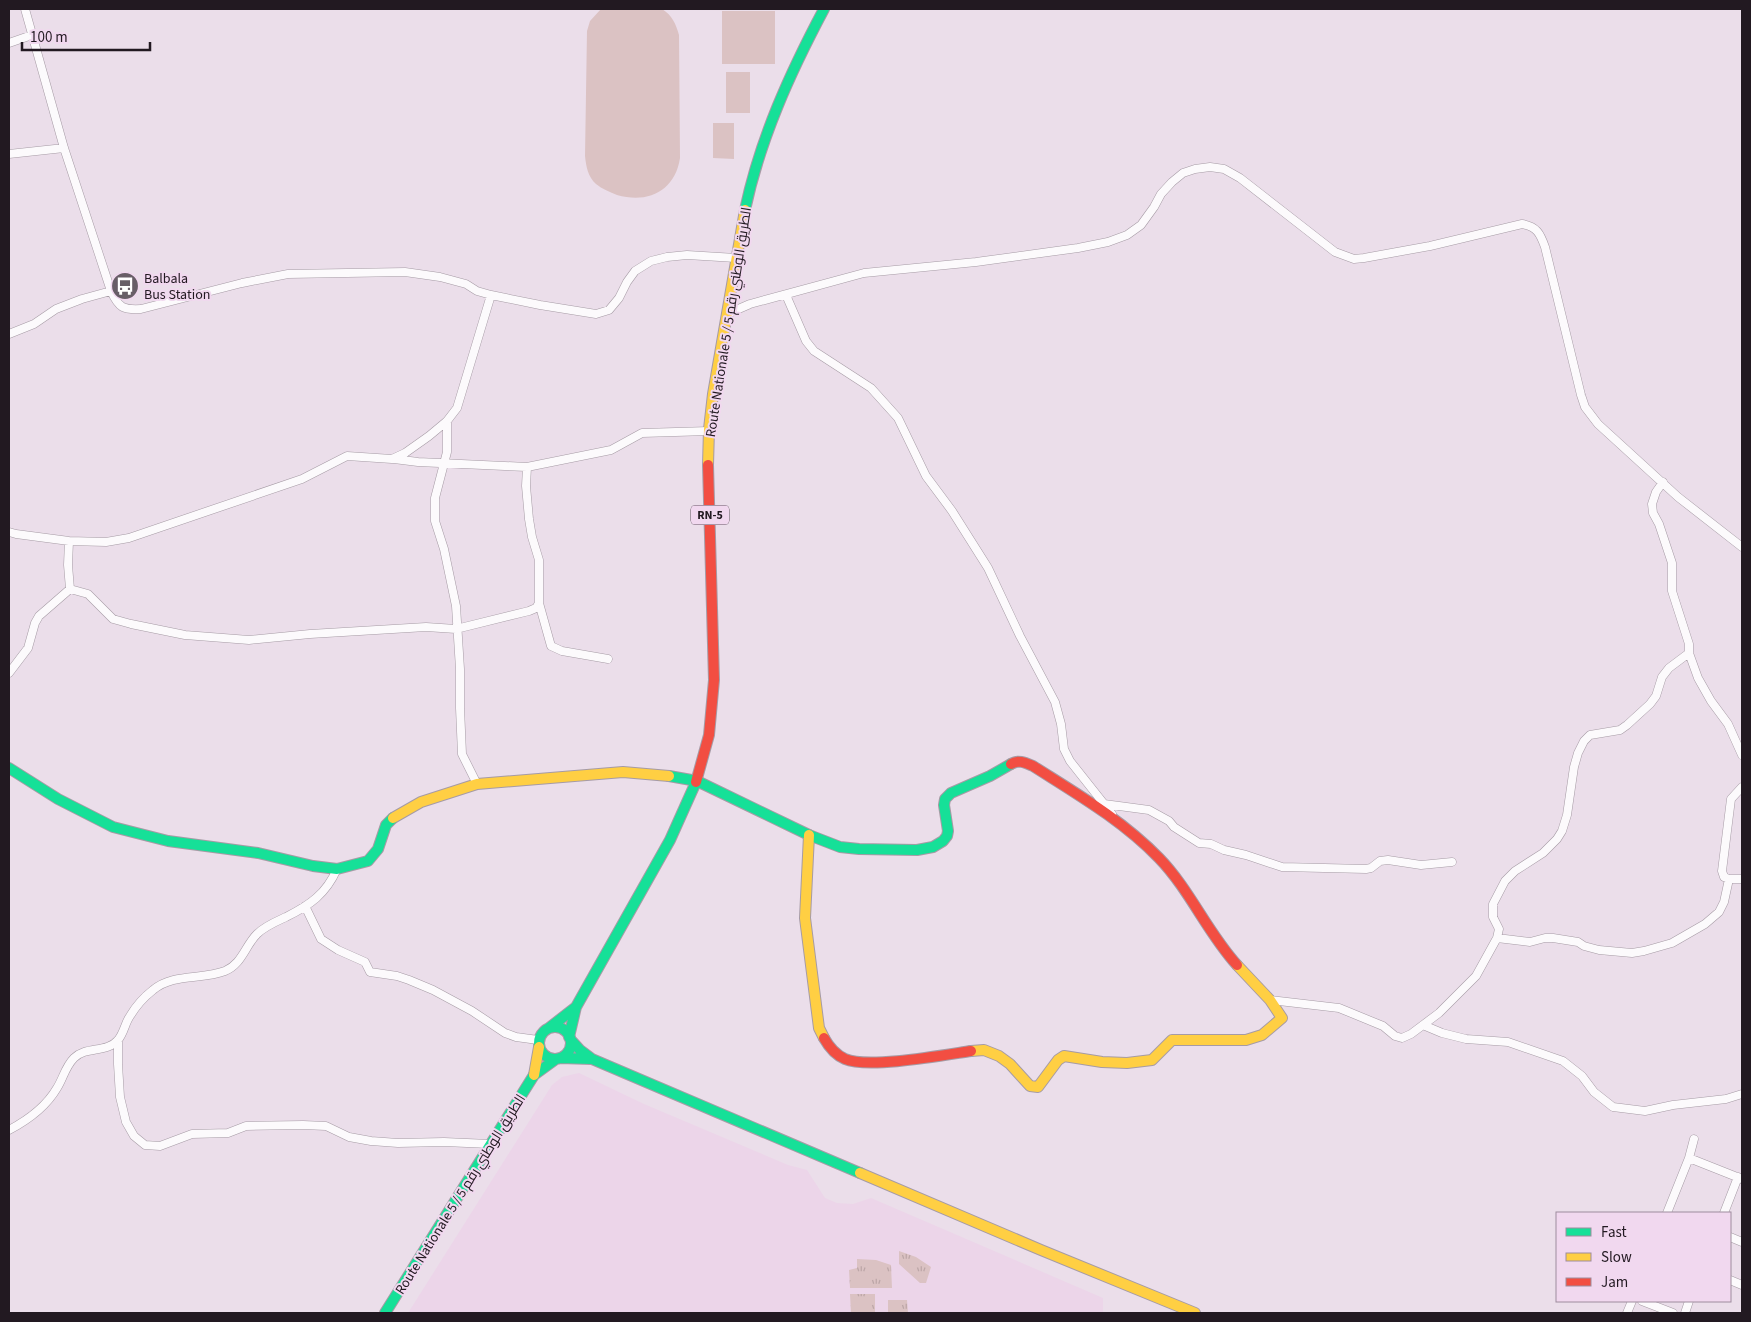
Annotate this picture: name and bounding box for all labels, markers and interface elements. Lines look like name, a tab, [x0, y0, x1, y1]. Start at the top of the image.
scale bar	[22, 20, 150, 52]
text: 100 m	[30, 27, 68, 48]
street label: Route Nationale 5 / الطريق الوطني رقم 5	[701, 206, 758, 439]
place label: Balbala Bus Station	[144, 269, 210, 305]
bus stop icon: Balbala Bus Station	[110, 271, 140, 301]
road number: RN-5	[691, 506, 729, 524]
street label: Route Nationale 5 / الطريق الوطني رقم 5	[391, 1091, 532, 1299]
legend	[1556, 1212, 1731, 1302]
text: Fast	[1601, 1222, 1627, 1243]
text: Slow	[1601, 1247, 1632, 1268]
text: Jam	[1601, 1272, 1628, 1293]

